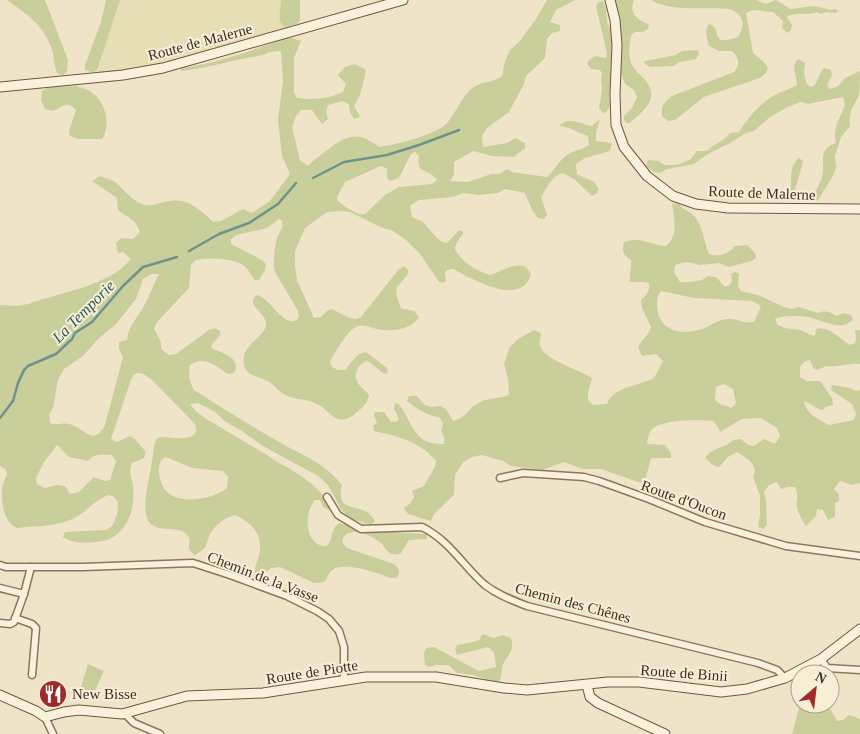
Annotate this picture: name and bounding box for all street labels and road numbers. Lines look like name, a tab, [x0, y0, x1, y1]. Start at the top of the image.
street label: Route de Malerne	[146, 20, 254, 64]
street label: Route de Malerne	[708, 183, 816, 203]
street label: Route d'Oucon	[639, 477, 729, 523]
street label: Chemin de la Vasse	[205, 548, 321, 606]
street label: Chemin des Chênes	[513, 580, 633, 626]
street label: Route de Piotte	[265, 657, 359, 687]
street label: Route de Binii	[640, 662, 728, 684]

